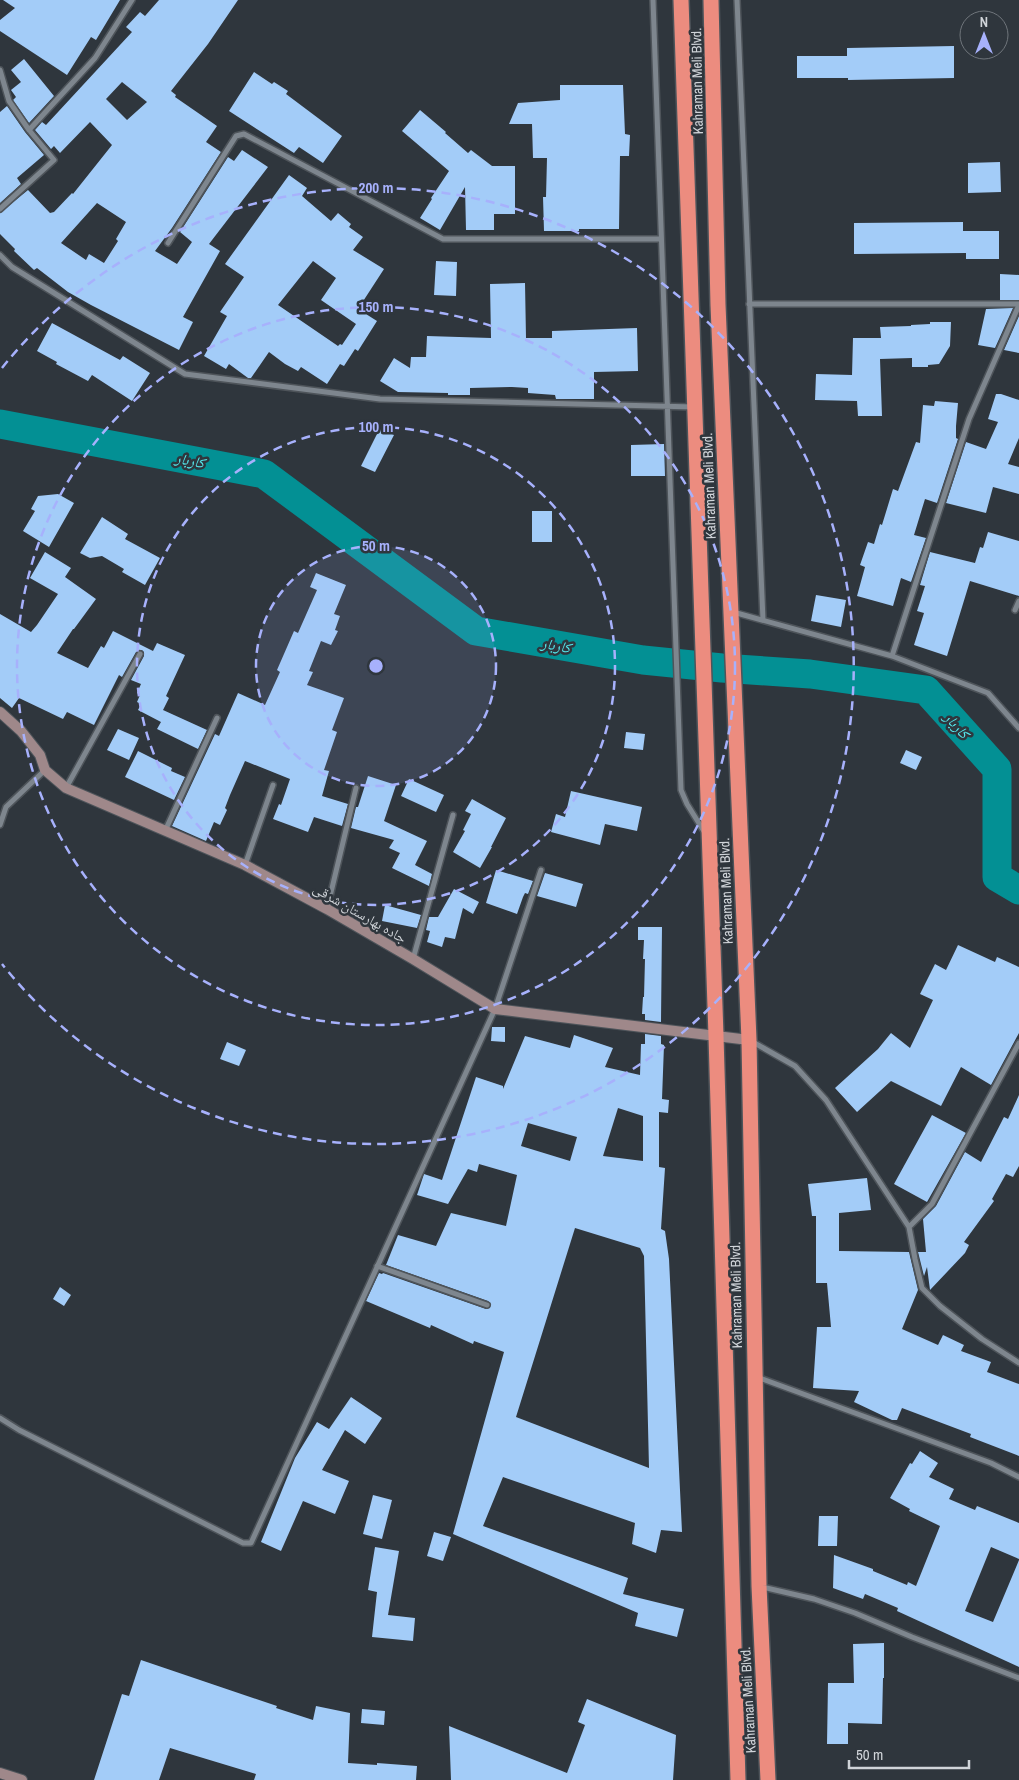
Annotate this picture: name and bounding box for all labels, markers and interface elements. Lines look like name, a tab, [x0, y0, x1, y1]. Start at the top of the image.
north arrow	[959, 10, 1009, 60]
text: N	[980, 13, 988, 31]
street label: Kahraman Meli Blvd.	[687, 28, 707, 134]
text: 200 m	[359, 177, 393, 198]
text: 150 m	[359, 296, 393, 317]
text: 100 m	[359, 416, 393, 437]
street label: Kahraman Meli Blvd.	[698, 432, 720, 540]
water label: کاربار	[173, 447, 209, 474]
text: 50 m	[362, 535, 390, 556]
water label: کاربار	[539, 632, 575, 658]
centre of rings	[367, 657, 385, 675]
water label: کاربار	[939, 706, 977, 745]
street label: Kahraman Meli Blvd.	[715, 837, 737, 945]
street label: جاده بهارستان شرقی	[310, 879, 410, 947]
street label: Kahraman Meli Blvd.	[726, 1242, 746, 1348]
street label: Kahraman Meli Blvd.	[736, 1646, 760, 1754]
scale bar	[849, 1738, 969, 1770]
text: 50 m	[856, 1744, 883, 1765]

